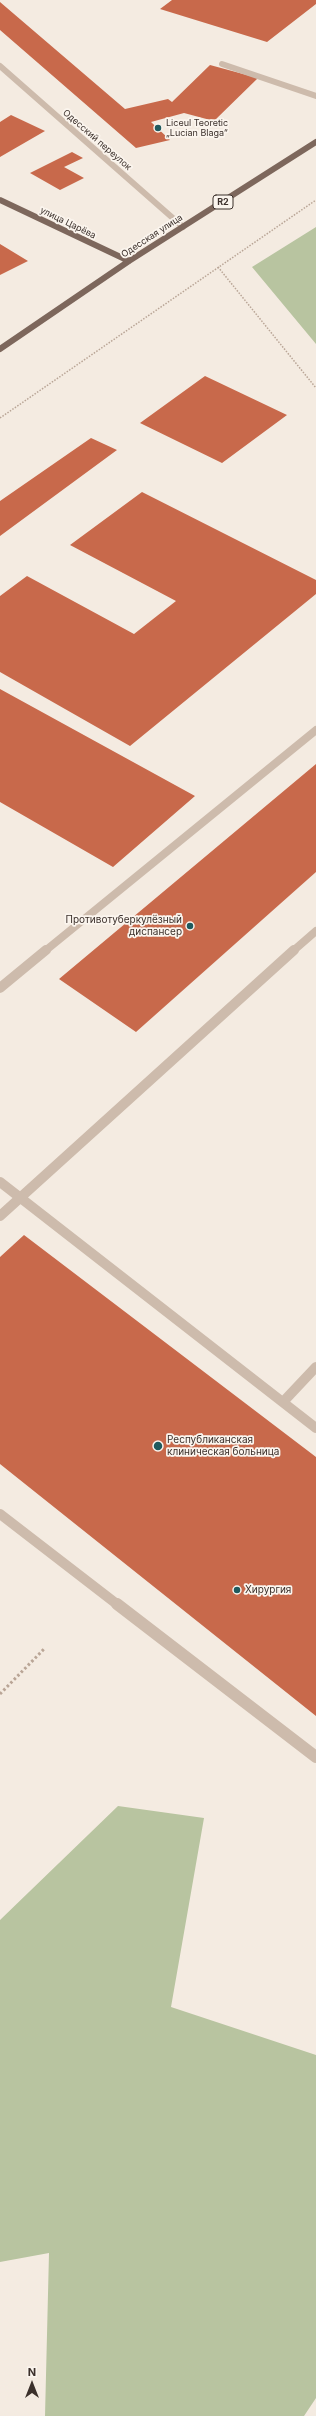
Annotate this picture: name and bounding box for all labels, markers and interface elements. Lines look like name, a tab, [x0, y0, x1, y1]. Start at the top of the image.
street label: Одесский переулок	[61, 107, 133, 173]
place label: Liceul Teoretic „Lucian Blaga“	[166, 118, 228, 139]
marker: Liceul Teoretic „Lucian Blaga“	[153, 123, 163, 133]
road number: R2	[213, 195, 233, 209]
street label: улица Царёва	[38, 205, 98, 241]
street label: Одесская улица	[119, 212, 185, 260]
place label: Противотуберкулёзный диспансер	[65, 914, 182, 938]
marker: Противотуберкулёзный диспансер	[185, 921, 195, 931]
place label: Республиканская клиническая больница	[167, 1434, 279, 1458]
marker: Республиканская клиническая больница	[152, 1440, 164, 1452]
place label: Хирургия	[245, 1584, 291, 1596]
marker: Хирургия	[232, 1585, 242, 1595]
north arrow	[12, 2364, 52, 2404]
text: N	[28, 2365, 36, 2379]

